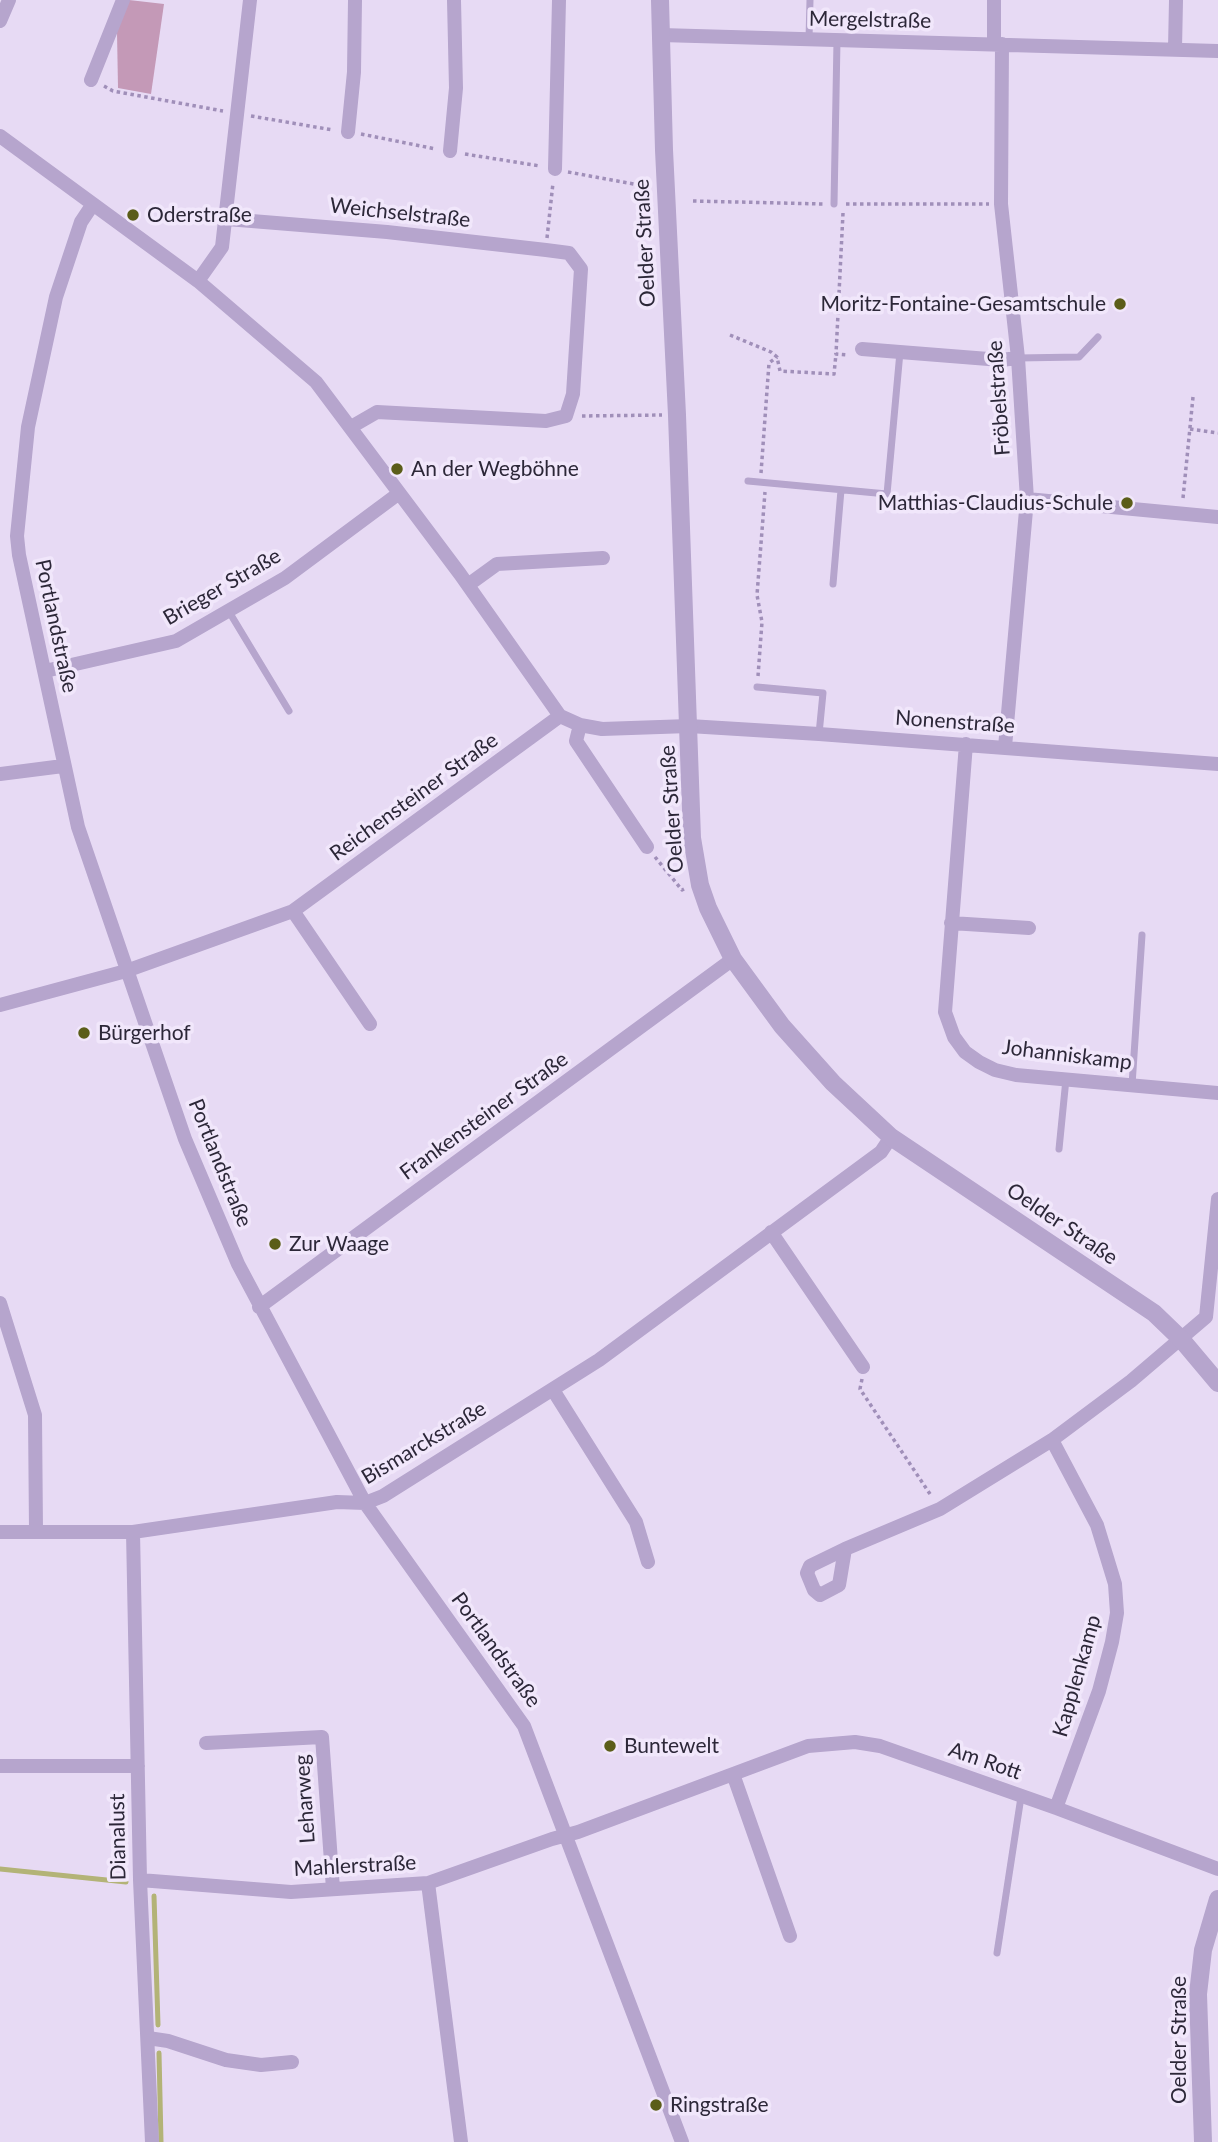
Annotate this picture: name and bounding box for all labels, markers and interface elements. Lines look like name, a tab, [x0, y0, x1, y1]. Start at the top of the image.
street label: Mergelstraße	[809, 6, 931, 34]
street label: Oelder Straße	[629, 178, 661, 308]
street label: Weichselstraße	[328, 193, 472, 233]
place label: Oderstraße	[147, 202, 252, 228]
marker: Oderstraße	[125, 207, 141, 223]
place label: Moritz-Fontaine-Gesamtschule	[820, 291, 1106, 317]
marker: Moritz-Fontaine-Gesamtschule	[1112, 296, 1128, 312]
street label: Fröbelstraße	[982, 339, 1016, 457]
place label: An der Wegböhne	[411, 456, 579, 482]
marker: An der Wegböhne	[389, 461, 405, 477]
place label: Matthias-Claudius-Schule	[878, 490, 1113, 516]
marker: Matthias-Claudius-Schule	[1119, 495, 1135, 511]
street label: Brieger Straße	[159, 543, 285, 631]
street label: Portlandstraße	[30, 557, 82, 695]
street label: Nonenstraße	[894, 705, 1016, 739]
street label: Reichensteiner Straße	[325, 728, 503, 866]
street label: Oelder Straße	[655, 744, 689, 874]
place label: Bürgerhof	[98, 1020, 191, 1046]
marker: Bürgerhof	[76, 1025, 92, 1041]
street label: Johanniskamp	[1001, 1035, 1133, 1075]
street label: Frankensteiner Straße	[395, 1047, 573, 1185]
street label: Portlandstraße	[183, 1095, 257, 1231]
street label: Oelder Straße	[1002, 1178, 1122, 1270]
place label: Zur Waage	[289, 1231, 389, 1257]
marker: Zur Waage	[267, 1236, 283, 1252]
street label: Bismarckstraße	[357, 1396, 491, 1490]
street label: Portlandstraße	[446, 1588, 546, 1712]
street label: Kapplenkamp	[1048, 1612, 1106, 1740]
place label: Buntewelt	[624, 1733, 719, 1759]
street label: Am Rott	[945, 1737, 1025, 1785]
marker: Buntewelt	[602, 1738, 618, 1754]
street label: Leharweg	[289, 1754, 321, 1844]
street label: Dianalust	[105, 1793, 131, 1881]
street label: Mahlerstraße	[293, 1850, 417, 1882]
street label: Oelder Straße	[1166, 1976, 1192, 2104]
place label: Ringstraße	[670, 2092, 768, 2118]
marker: Ringstraße	[648, 2097, 664, 2113]

